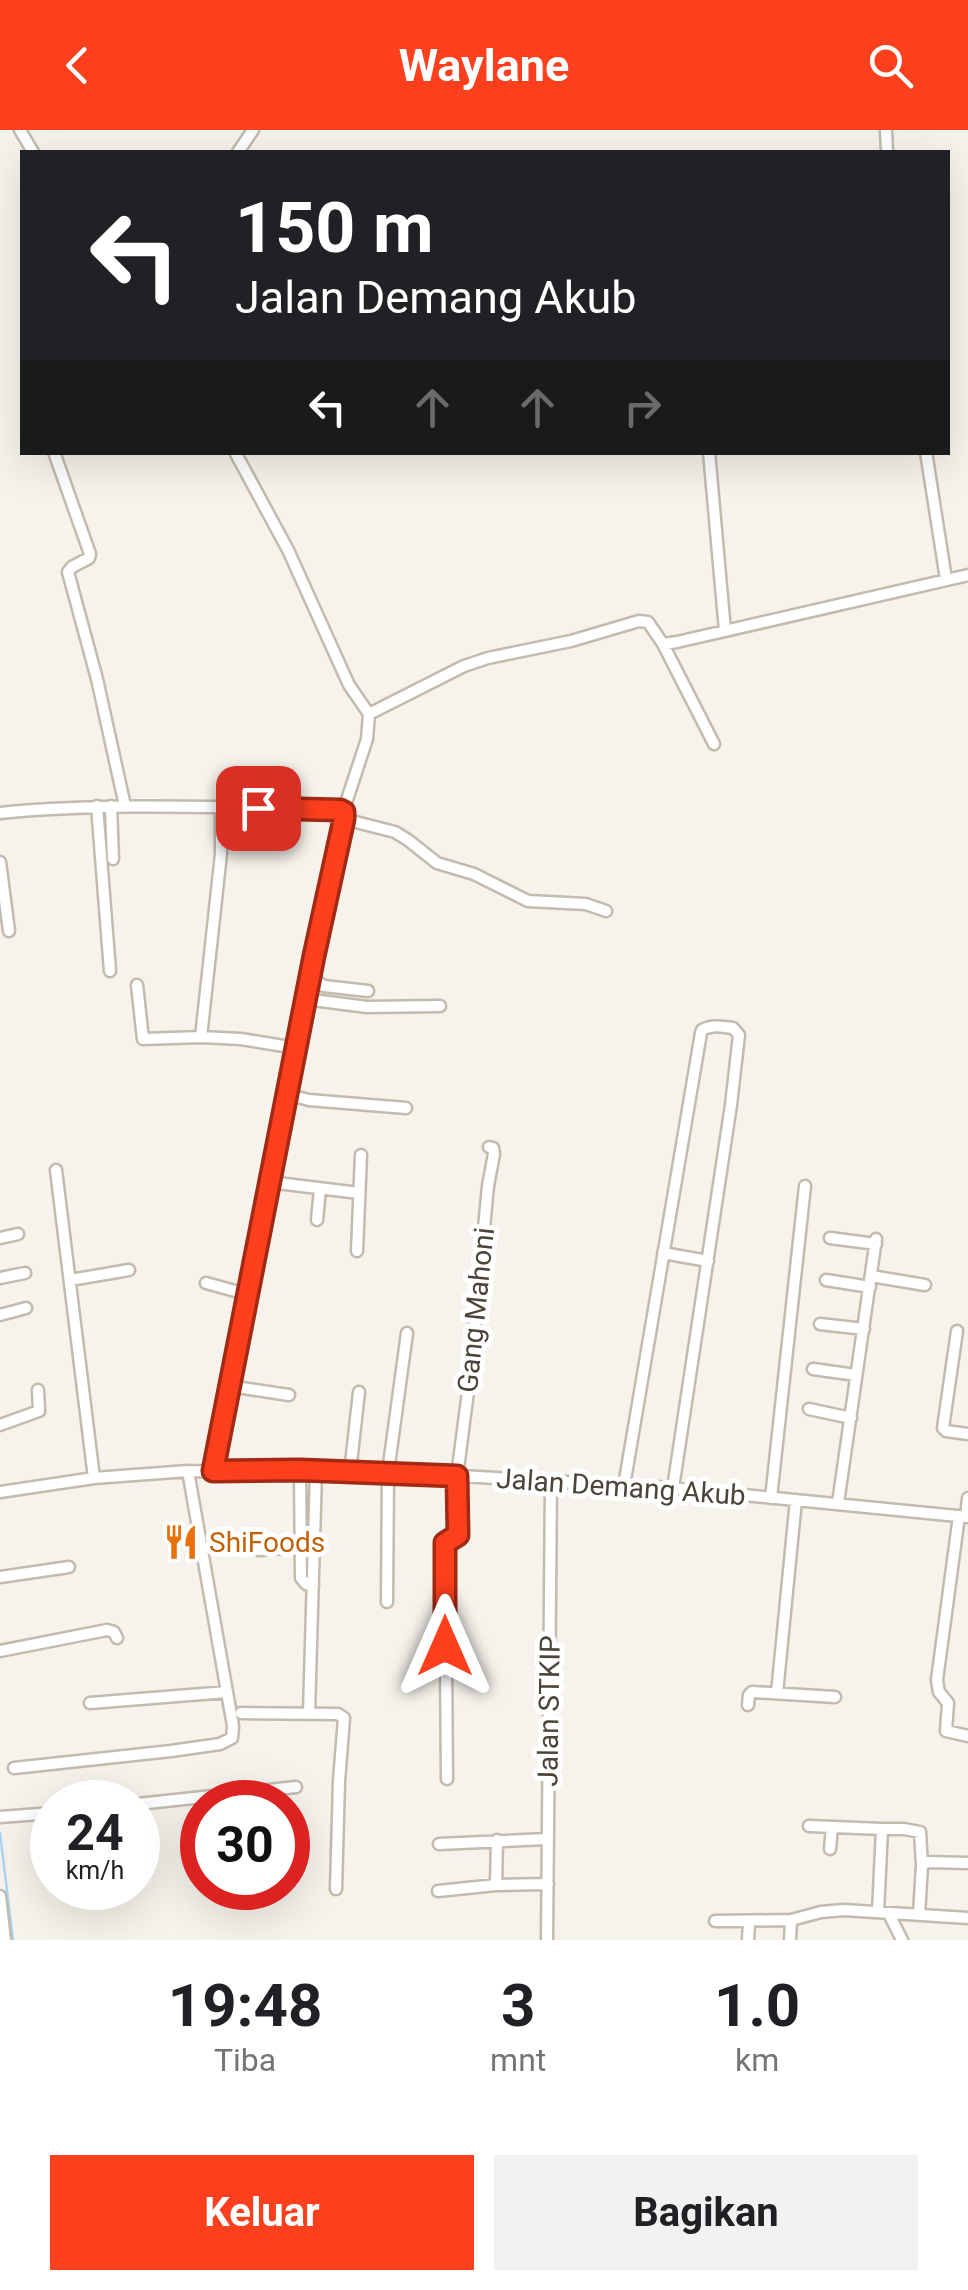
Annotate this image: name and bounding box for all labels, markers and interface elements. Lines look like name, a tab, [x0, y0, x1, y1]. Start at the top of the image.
icon: back	[50, 38, 105, 93]
icon: search	[863, 38, 918, 93]
text: Waylane	[399, 39, 569, 92]
text: 150 m	[235, 187, 434, 269]
icon: left	[70, 190, 200, 320]
text: Jalan Demang Akub	[235, 271, 637, 324]
icon: left	[300, 380, 355, 435]
icon: ahead	[405, 380, 460, 435]
icon: ahead	[510, 380, 565, 435]
icon: right	[615, 380, 670, 435]
pin	[216, 766, 301, 851]
icon: arrive	[231, 781, 286, 836]
street label: Gang Mahoni	[451, 1226, 501, 1394]
street label: Jalan Demang Akub	[495, 1462, 747, 1512]
restaurant icon: ShiFoods	[162, 1523, 200, 1561]
place label: ShiFoods	[209, 1526, 325, 1559]
position arrow	[393, 1594, 497, 1698]
street label: Jalan STKIP	[531, 1635, 567, 1787]
speed limit sign: 30	[180, 1780, 310, 1910]
text: 24	[66, 1804, 124, 1862]
text: km/h	[66, 1856, 124, 1885]
text: 19:48	[168, 1970, 322, 2041]
text: 3	[501, 1970, 535, 2041]
text: 1.0	[714, 1970, 800, 2041]
text: Tiba	[214, 2041, 276, 2079]
text: mnt	[490, 2041, 546, 2079]
text: km	[735, 2041, 779, 2079]
button: Keluar	[50, 2155, 474, 2270]
button: Bagikan	[494, 2155, 918, 2270]

